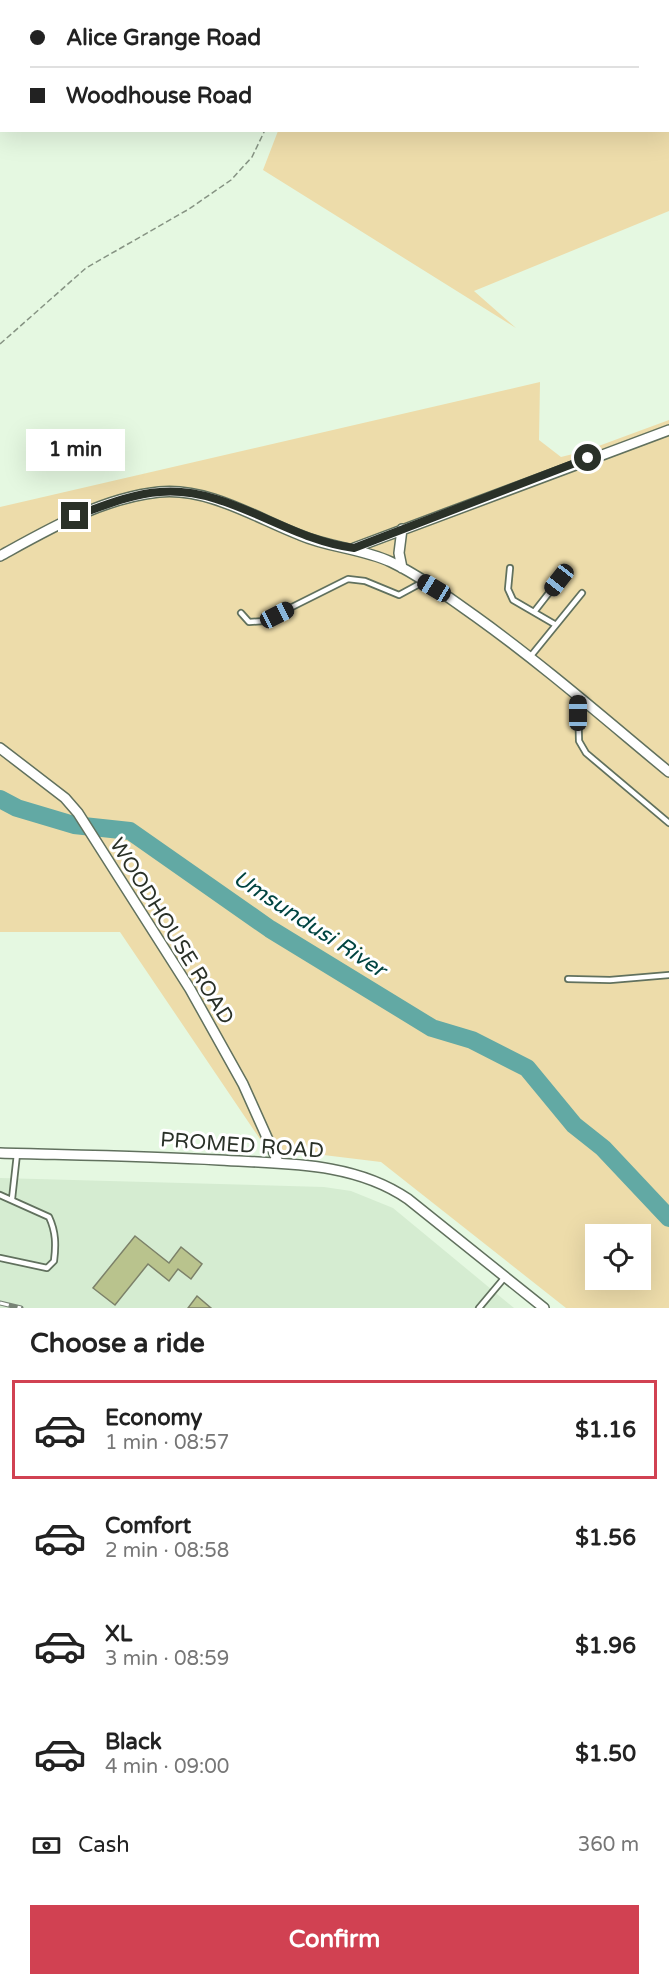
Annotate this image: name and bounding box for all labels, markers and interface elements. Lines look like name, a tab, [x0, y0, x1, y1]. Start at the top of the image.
text: Alice Grange Road	[66, 25, 261, 51]
text: Woodhouse Road	[66, 83, 252, 109]
callout: 1 min	[26, 429, 124, 471]
text: 1 min	[49, 438, 102, 462]
route start	[574, 444, 601, 471]
route end	[61, 502, 88, 529]
car	[541, 560, 577, 600]
car	[414, 571, 454, 605]
car	[257, 599, 297, 631]
car	[569, 695, 587, 731]
street label: WOODHOUSE ROAD	[104, 834, 239, 1029]
water label: Umsundusi River	[228, 865, 393, 984]
street label: PROMED ROAD	[159, 1127, 325, 1164]
map controls	[585, 1224, 651, 1290]
button: locate	[585, 1224, 651, 1290]
text: Choose a ride	[30, 1327, 205, 1360]
icon: car	[33, 1403, 87, 1457]
text: Economy	[105, 1405, 202, 1431]
text: $1.16	[575, 1417, 636, 1443]
text: 1 min · 08:57	[105, 1431, 229, 1455]
icon: car	[33, 1511, 87, 1565]
text: Comfort	[105, 1513, 191, 1539]
text: $1.56	[575, 1525, 636, 1551]
text: 2 min · 08:58	[105, 1539, 229, 1563]
icon: car	[33, 1619, 87, 1673]
text: XL	[105, 1621, 132, 1647]
text: $1.96	[575, 1633, 636, 1659]
text: 3 min · 08:59	[105, 1647, 229, 1671]
icon: car	[33, 1727, 87, 1781]
text: Black	[105, 1729, 162, 1755]
text: $1.50	[575, 1741, 636, 1767]
text: 4 min · 09:00	[105, 1755, 229, 1779]
icon: cash	[30, 1829, 63, 1862]
text: Cash	[78, 1832, 130, 1858]
text: 360 m	[578, 1833, 639, 1857]
button: Confirm	[30, 1905, 639, 1974]

